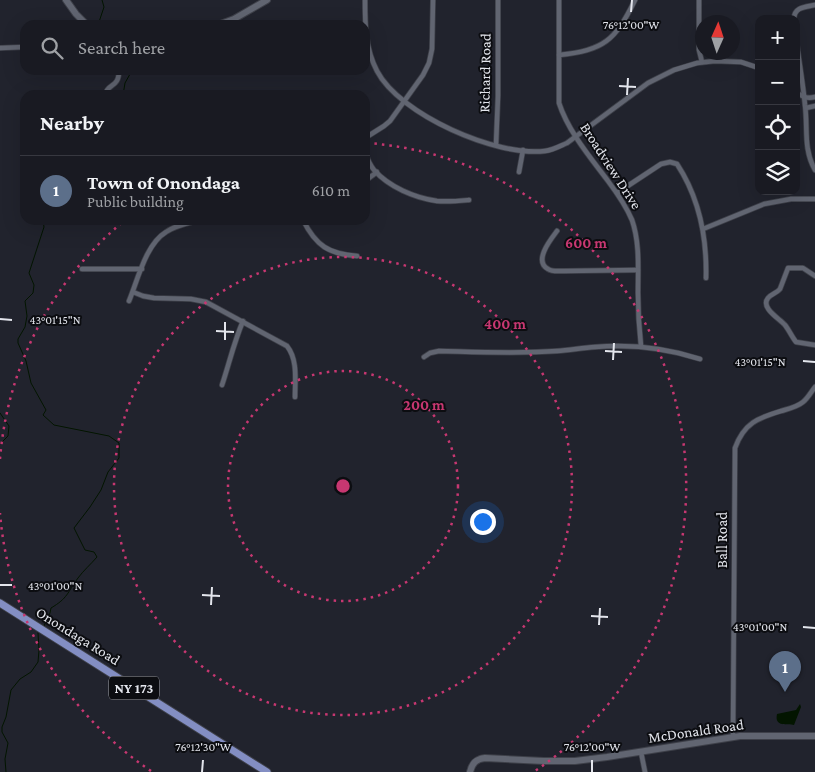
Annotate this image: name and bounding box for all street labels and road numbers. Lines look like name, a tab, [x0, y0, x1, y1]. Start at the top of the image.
street label: Richard Road	[476, 33, 494, 113]
street label: Broadview Drive	[577, 120, 645, 212]
street label: Ball Road	[714, 512, 730, 568]
street label: Onondaga Road	[33, 604, 123, 669]
road number: NY 173	[109, 676, 159, 700]
street label: McDonald Road	[647, 716, 745, 746]

